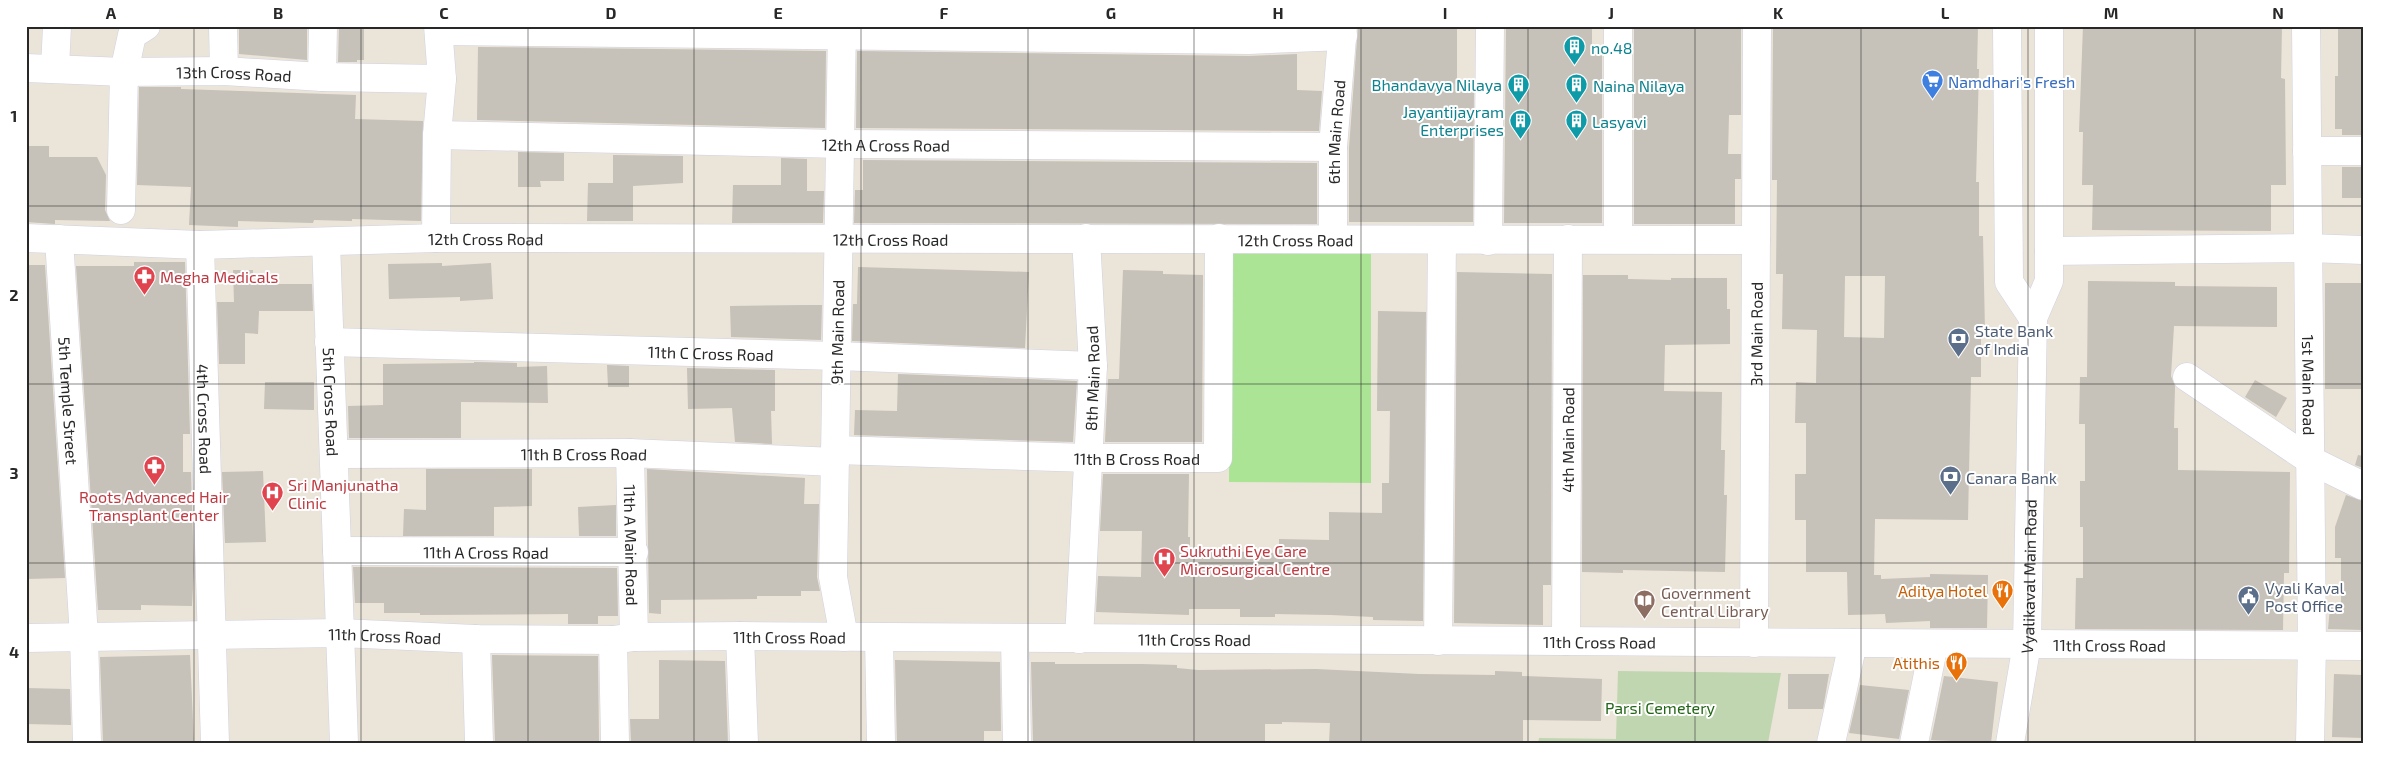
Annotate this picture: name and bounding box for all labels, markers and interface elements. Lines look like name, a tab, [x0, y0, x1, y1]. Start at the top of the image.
text: A	[106, 3, 117, 22]
text: B	[273, 3, 283, 22]
text: C	[439, 3, 449, 22]
text: D	[606, 3, 617, 22]
text: E	[773, 3, 783, 22]
text: F	[940, 3, 949, 22]
text: G	[1106, 3, 1116, 22]
text: H	[1272, 3, 1284, 22]
text: I	[1443, 3, 1447, 22]
text: J	[1608, 3, 1614, 22]
text: K	[1773, 3, 1784, 22]
text: L	[1941, 3, 1950, 22]
text: M	[2104, 3, 2118, 22]
text: N	[2272, 3, 2284, 22]
building icon: no.48	[1563, 35, 1587, 66]
place label: no.48	[1591, 38, 1632, 57]
street label: 13th Cross Road	[176, 61, 292, 85]
supermarket icon: Namdhari's Fresh	[1920, 69, 1944, 100]
building icon: Bhandavya Nilaya	[1506, 72, 1530, 103]
place label: Namdhari's Fresh	[1948, 72, 2075, 91]
building icon: Naina Nilaya	[1565, 73, 1589, 104]
place label: Bhandavya Nilaya	[1372, 75, 1502, 94]
place label: Naina Nilaya	[1593, 76, 1685, 95]
street label: 6th Main Road	[1324, 79, 1348, 184]
place label: Jayantijayram Enterprises	[1403, 102, 1504, 139]
text: 1	[11, 106, 17, 125]
building icon: Jayantijayram Enterprises	[1508, 108, 1532, 139]
building icon: Lasyavi	[1564, 109, 1588, 140]
place label: Lasyavi	[1592, 112, 1647, 131]
street label: 12th A Cross Road	[822, 134, 950, 154]
street label: 12th Cross Road	[428, 228, 544, 248]
street label: 12th Cross Road	[833, 229, 949, 248]
street label: 12th Cross Road	[1238, 230, 1354, 249]
pharmacy icon: Megha Medicals	[132, 264, 156, 295]
place label: Megha Medicals	[160, 267, 278, 286]
street label: 9th Main Road	[827, 280, 847, 384]
street label: 3rd Main Road	[1746, 282, 1765, 386]
text: 2	[9, 285, 19, 304]
place label: State Bank of India	[1975, 321, 2053, 358]
street label: 8th Main Road	[1080, 325, 1102, 431]
bank icon: State Bank of India	[1947, 327, 1971, 358]
street label: 1st Main Road	[2299, 335, 2319, 435]
street label: 5th Temple Street	[56, 336, 83, 465]
street label: 11th C Cross Road	[648, 341, 774, 364]
street label: 5th Cross Road	[320, 347, 343, 457]
street label: 4th Cross Road	[194, 364, 216, 474]
street label: 4th Main Road	[1557, 387, 1577, 493]
street label: 11th B Cross Road	[521, 443, 648, 463]
street label: 11th B Cross Road	[1073, 448, 1200, 468]
pharmacy icon: Roots Advanced Hair Transplant Center	[142, 455, 166, 486]
text: 3	[9, 463, 19, 482]
bank icon: Canara Bank	[1938, 465, 1962, 496]
place label: Canara Bank	[1966, 468, 2057, 487]
place label: Sri Manjunatha Clinic	[288, 475, 398, 512]
hospital icon: Sri Manjunatha Clinic	[260, 481, 284, 512]
street label: 11th A Main Road	[621, 484, 643, 606]
place label: Roots Advanced Hair Transplant Center	[79, 487, 230, 524]
street label: Vyalikaval Main Road	[2016, 499, 2039, 655]
place label: Sukruthi Eye Care Microsurgical Centre	[1180, 541, 1330, 578]
street label: 11th A Cross Road	[423, 542, 549, 561]
hospital icon: Sukruthi Eye Care Microsurgical Centre	[1152, 547, 1176, 578]
restaurant icon: Aditya Hotel	[1991, 578, 2015, 609]
place label: Vyali Kaval Post Office	[2265, 578, 2345, 615]
place label: Aditya Hotel	[1898, 581, 1987, 600]
place label: Government Central Library	[1661, 583, 1769, 620]
public building icon: Vyali Kaval Post Office	[2237, 584, 2261, 615]
library icon: Government Central Library	[1633, 589, 1657, 620]
street label: 11th Cross Road	[328, 623, 442, 647]
street label: 11th Cross Road	[733, 626, 846, 646]
street label: 11th Cross Road	[1138, 629, 1251, 649]
street label: 11th Cross Road	[1543, 631, 1656, 651]
street label: 11th Cross Road	[2053, 635, 2166, 654]
text: 4	[9, 642, 19, 661]
restaurant icon: Atithis	[1944, 650, 1968, 681]
place label: Atithis	[1893, 653, 1940, 672]
park label: Parsi Cemetery	[1605, 698, 1716, 717]

